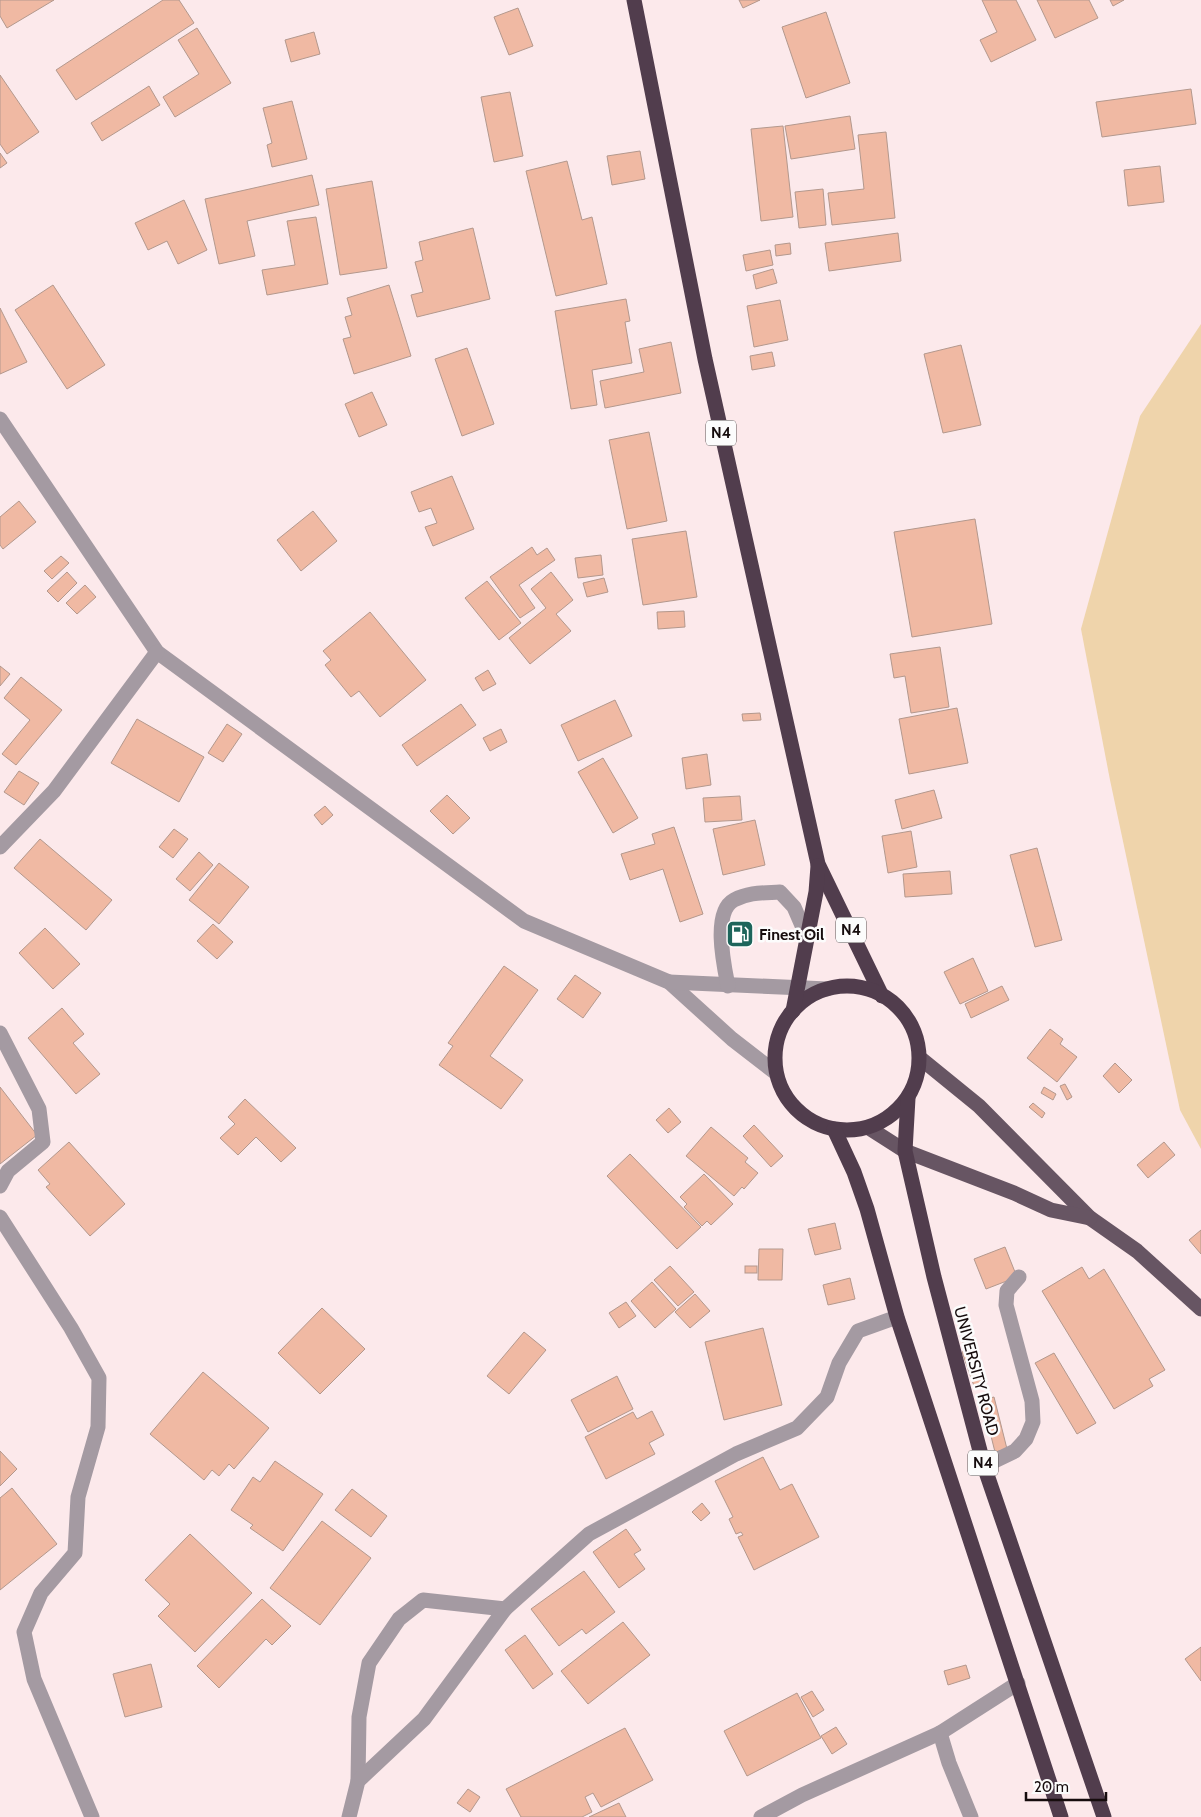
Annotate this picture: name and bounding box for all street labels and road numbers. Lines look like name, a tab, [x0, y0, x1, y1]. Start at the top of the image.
road number: N4	[706, 420, 736, 446]
road number: N4	[836, 918, 866, 942]
street label: UNIVERSITY ROAD	[950, 1304, 1003, 1438]
road number: N4	[968, 1450, 998, 1476]

